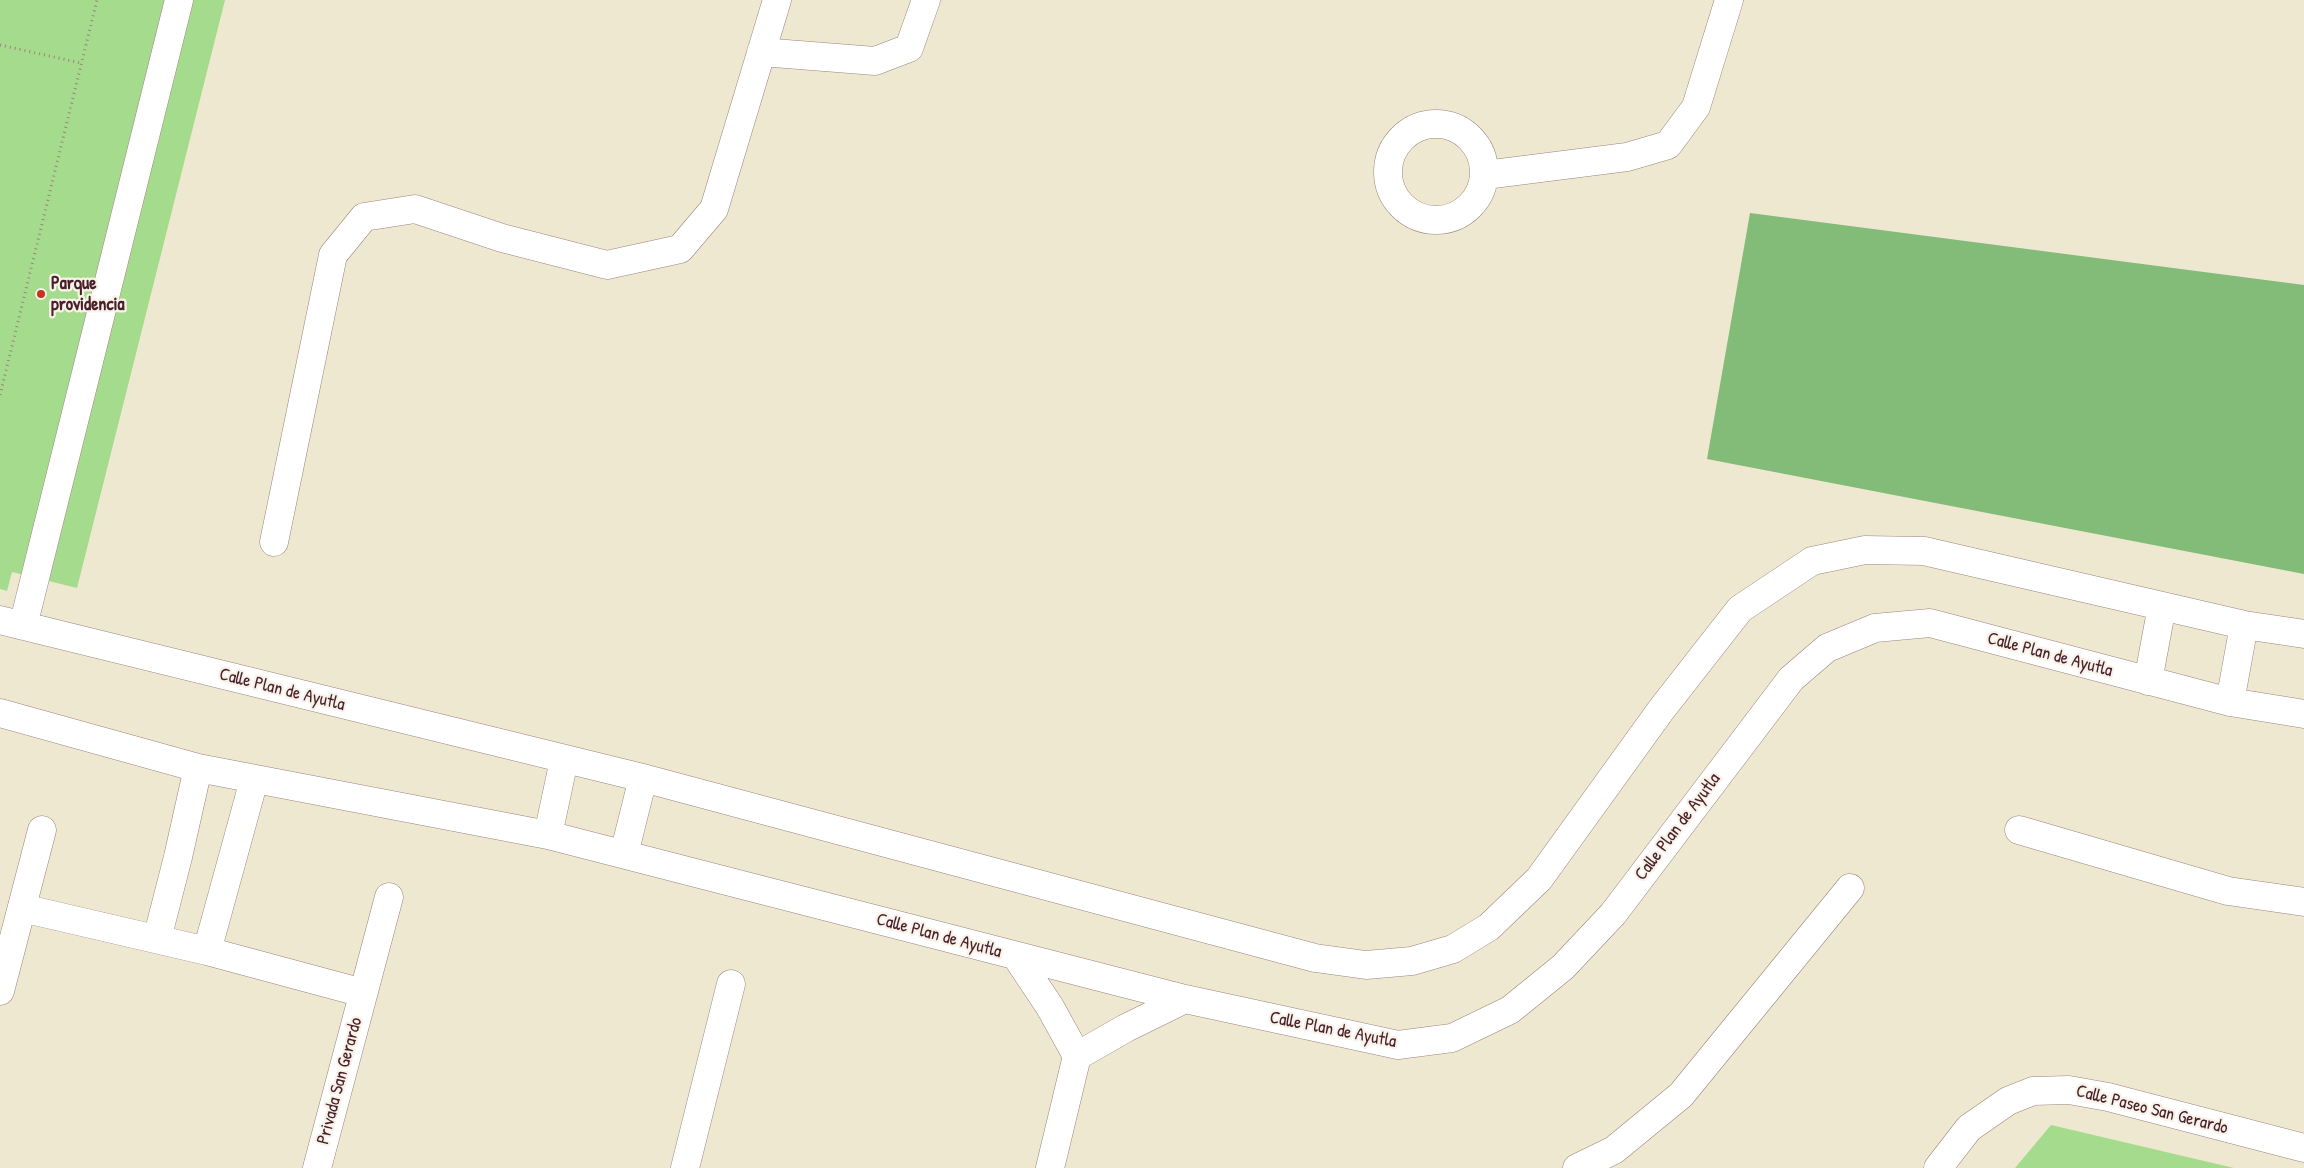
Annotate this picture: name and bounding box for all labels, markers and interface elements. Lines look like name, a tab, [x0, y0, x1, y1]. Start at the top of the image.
place label: Parque providencia	[51, 273, 125, 316]
marker: Parque providencia	[35, 288, 47, 300]
street label: Calle Plan de Ayutla	[1985, 628, 2115, 682]
street label: Calle Plan de Ayutla	[217, 664, 347, 716]
street label: Calle Plan de Ayutla	[1631, 769, 1725, 885]
street label: Calle Plan de Ayutla	[874, 909, 1004, 963]
street label: Calle Plan de Ayutla	[1268, 1007, 1398, 1053]
street label: Privada San Gerardo	[313, 1015, 367, 1147]
street label: Calle Paseo San Gerardo	[2074, 1081, 2230, 1139]

